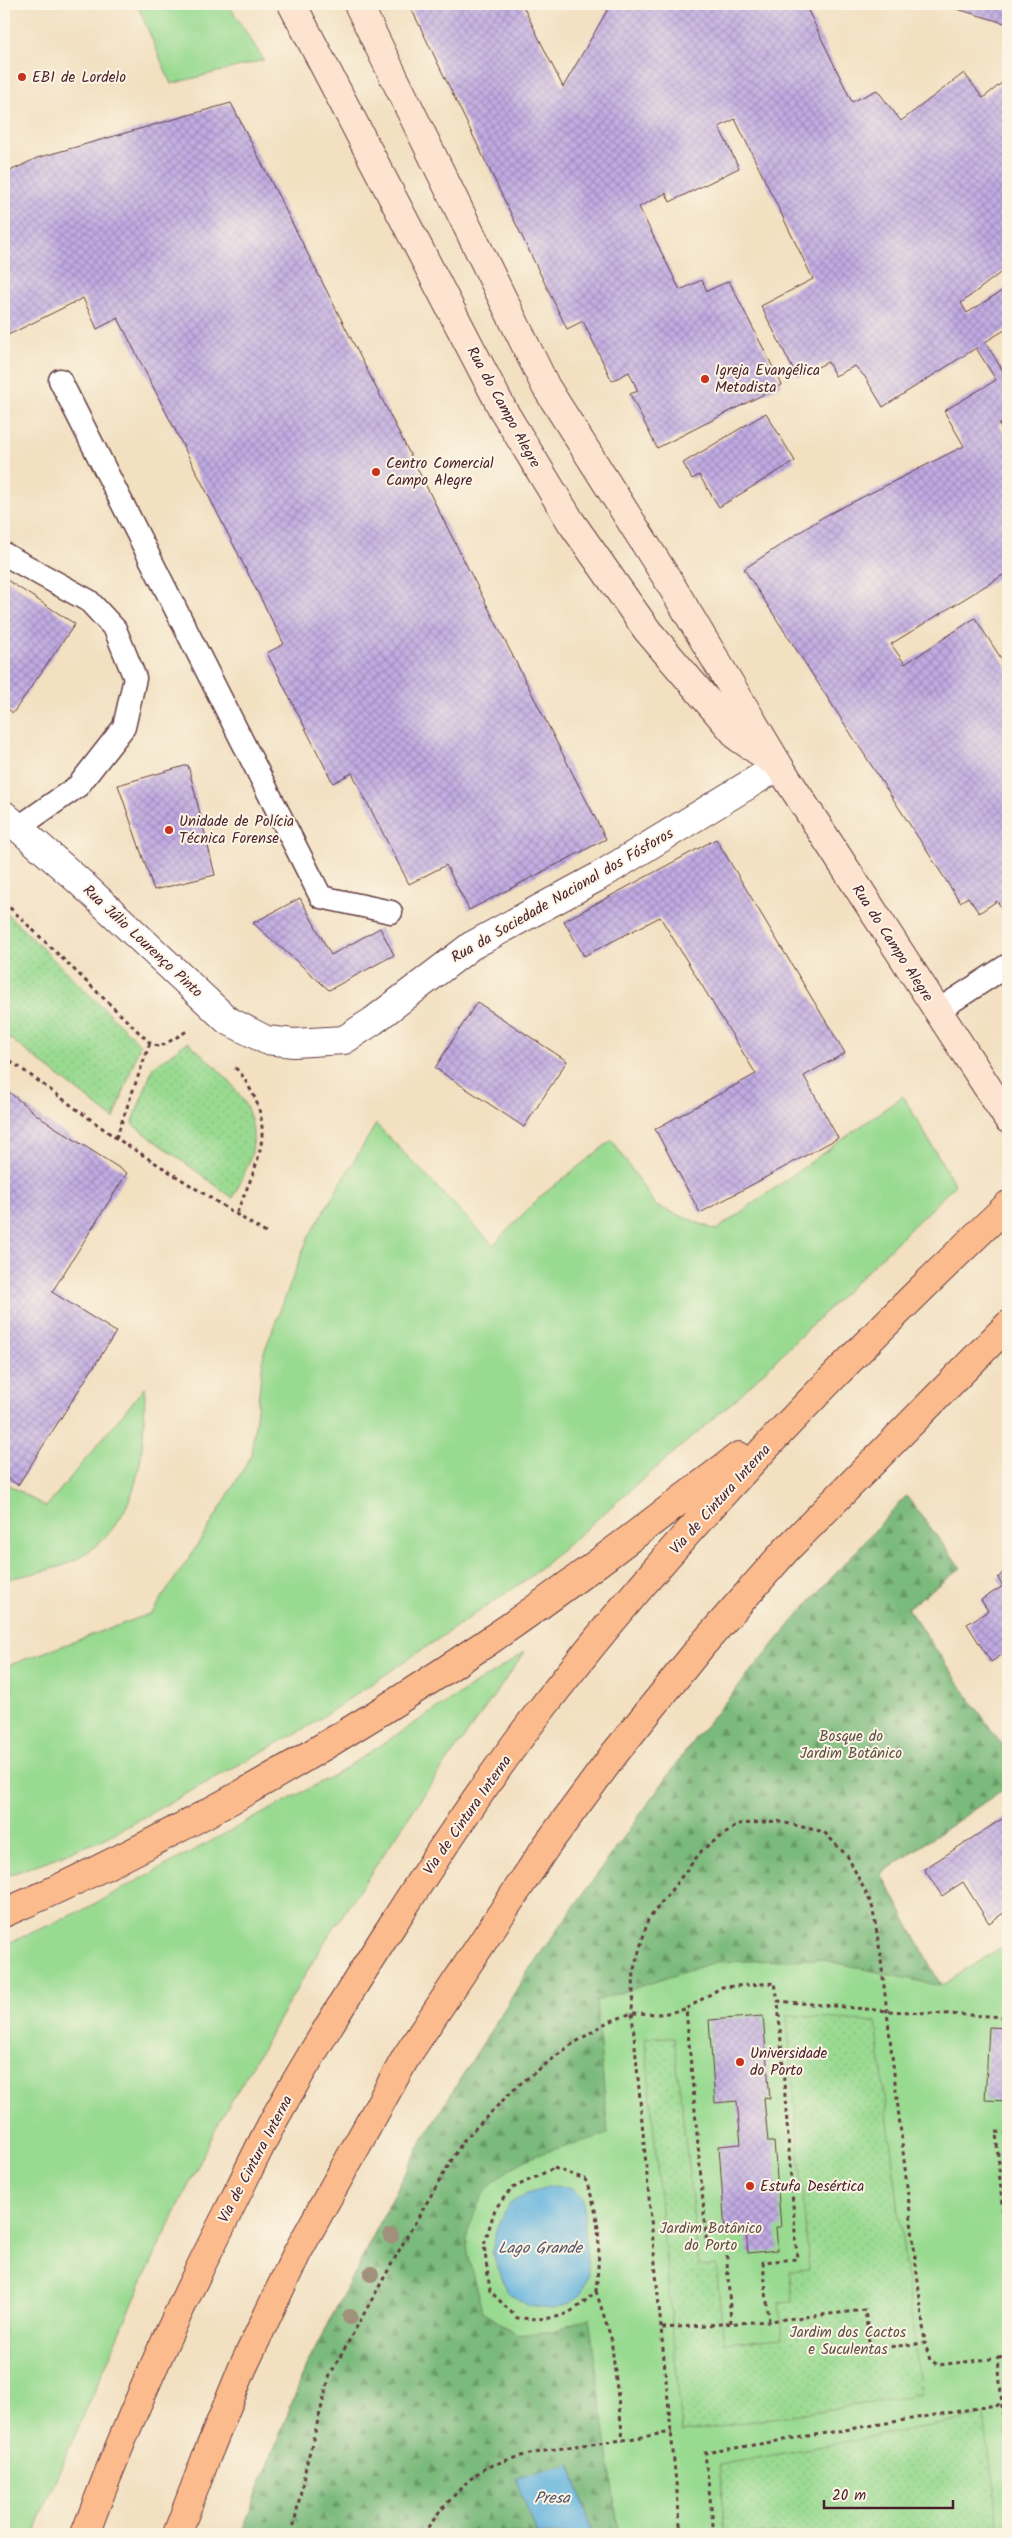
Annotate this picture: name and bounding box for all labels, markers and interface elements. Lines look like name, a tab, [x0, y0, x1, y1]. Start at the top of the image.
place label: EB1 de Lordelo	[32, 66, 126, 90]
marker: EB1 de Lordelo	[16, 71, 28, 83]
street label: Rua do Campo Alegre	[460, 342, 547, 473]
place label: Igreja Evangélica Metodista	[715, 359, 820, 400]
marker: Igreja Evangélica Metodista	[699, 373, 711, 385]
place label: Centro Comercial Campo Alegre	[386, 452, 494, 493]
marker: Centro Comercial Campo Alegre	[370, 466, 382, 478]
place label: Unidade de Polícia Técnica Forense	[179, 810, 294, 851]
street label: Rua da Sociedade Nacional dos Fósforos	[447, 822, 679, 970]
marker: Unidade de Polícia Técnica Forense	[163, 824, 175, 836]
street label: Rua Júlio Lourenço Pinto	[77, 879, 208, 1004]
street label: Rua do Campo Alegre	[845, 880, 939, 1007]
street label: Via de Cintura Interna	[664, 1439, 777, 1560]
park label: Bosque do Jardim Botânico	[800, 1725, 902, 1766]
street label: Via de Cintura Interna	[417, 1751, 518, 1880]
place label: Universidade do Porto	[750, 2042, 828, 2083]
marker: Universidade do Porto	[734, 2056, 746, 2068]
street label: Via de Cintura Interna	[212, 2091, 300, 2228]
place label: Estufa Desértica	[760, 2175, 864, 2199]
marker: Estufa Desértica	[744, 2180, 756, 2192]
park label: Jardim Botânico do Porto	[660, 2217, 762, 2258]
water label: Lago Grande	[498, 2236, 584, 2261]
park label: Jardim dos Cactos e Suculentas	[790, 2321, 907, 2362]
scale bar	[824, 2478, 953, 2510]
text: 20 m	[832, 2484, 866, 2508]
water label: Presa	[534, 2486, 571, 2511]

